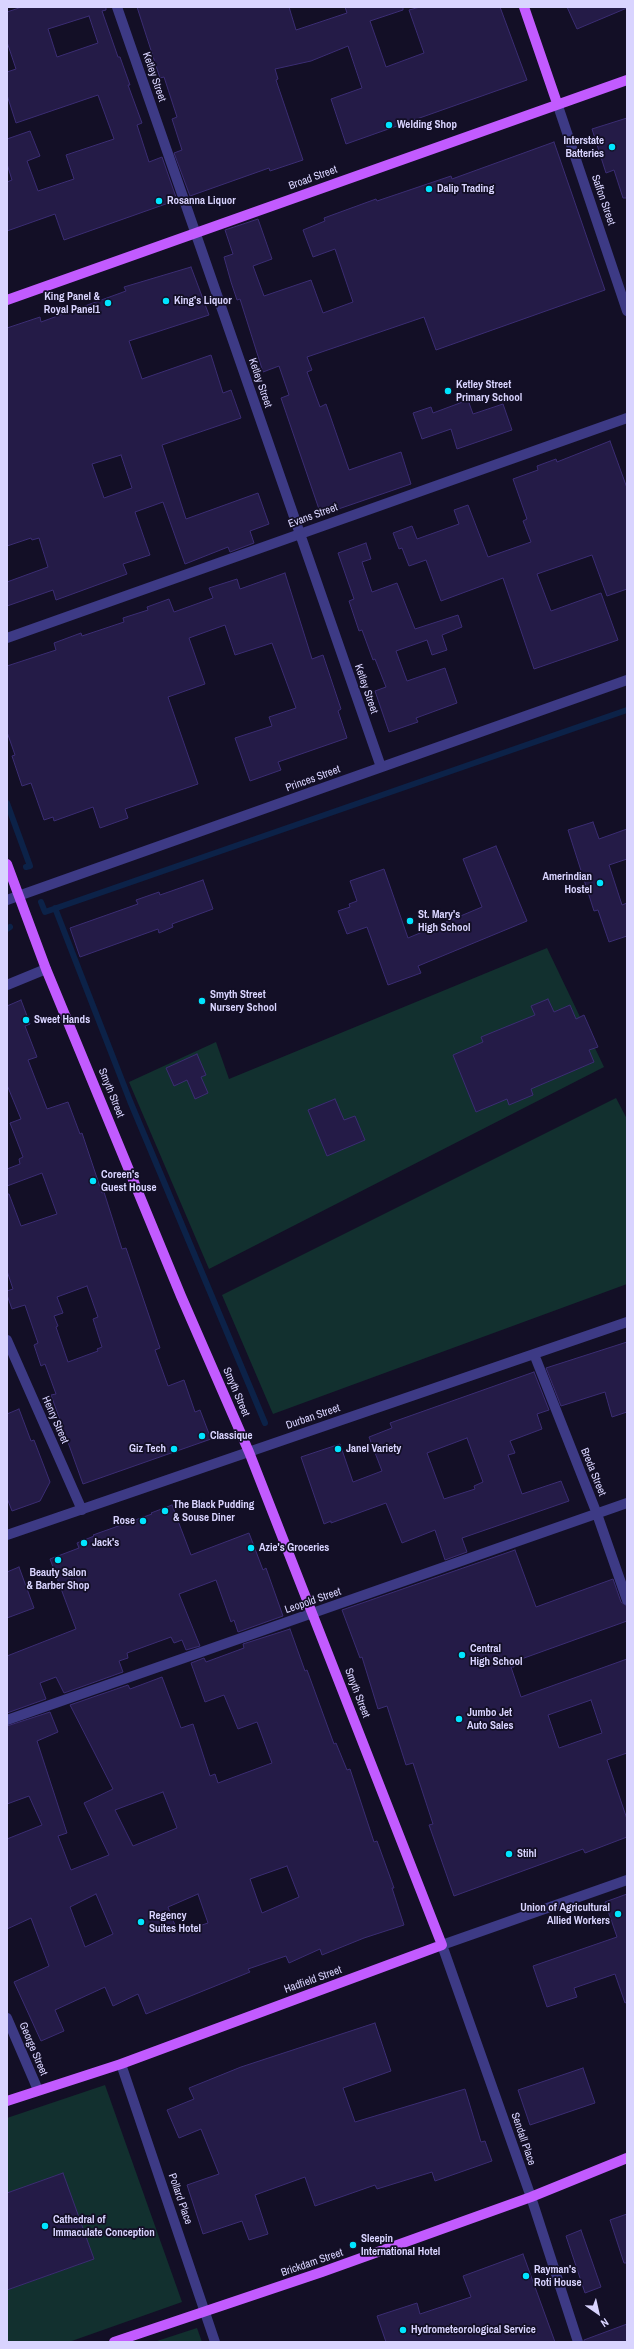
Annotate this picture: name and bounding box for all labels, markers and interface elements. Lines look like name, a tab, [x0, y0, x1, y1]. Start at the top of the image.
street label: Ketley Street	[139, 50, 169, 104]
place label: Welding Shop	[397, 118, 457, 132]
marker: Welding Shop	[384, 120, 394, 130]
place label: Interstate Batteries	[563, 134, 604, 160]
marker: Interstate Batteries	[607, 142, 617, 152]
street label: Broad Street	[287, 163, 339, 193]
street label: Saffon Street	[588, 173, 618, 227]
place label: Dalip Trading	[437, 182, 494, 196]
marker: Dalip Trading	[424, 184, 434, 194]
place label: Rosanna Liquor	[167, 194, 236, 208]
marker: Rosanna Liquor	[154, 196, 164, 206]
place label: King Panel & Royal Panel1	[44, 290, 100, 316]
place label: King's Liquor	[174, 294, 232, 308]
marker: King's Liquor	[161, 296, 171, 306]
marker: King Panel & Royal Panel1	[103, 298, 113, 308]
street label: Ketley Street	[245, 356, 275, 410]
place label: Ketley Street Primary School	[456, 378, 522, 404]
marker: Ketley Street Primary School	[443, 386, 453, 396]
street label: Evans Street	[286, 501, 340, 531]
street label: Ketley Street	[351, 662, 381, 716]
street label: Princes Street	[284, 763, 342, 795]
place label: Amerindian Hostel	[542, 870, 592, 896]
marker: Amerindian Hostel	[595, 878, 605, 888]
place label: St. Mary's High School	[418, 908, 471, 934]
marker: St. Mary's High School	[405, 916, 415, 926]
place label: Smyth Street Nursery School	[210, 988, 277, 1014]
marker: Smyth Street Nursery School	[197, 996, 207, 1006]
place label: Sweet Hands	[34, 1013, 90, 1027]
marker: Sweet Hands	[21, 1015, 31, 1025]
street label: Smyth Street	[95, 1066, 127, 1120]
place label: Coreen's Guest House	[101, 1168, 157, 1194]
marker: Coreen's Guest House	[88, 1176, 98, 1186]
street label: Smyth Street	[220, 1365, 252, 1419]
street label: Henry Street	[39, 1394, 71, 1446]
street label: Durban Street	[284, 1402, 342, 1432]
place label: Classique	[210, 1429, 253, 1443]
marker: Classique	[197, 1431, 207, 1441]
place label: Giz Tech	[129, 1442, 166, 1456]
place label: Janel Variety	[346, 1442, 401, 1456]
marker: Giz Tech	[169, 1444, 179, 1454]
marker: Janel Variety	[333, 1444, 343, 1454]
street label: Breda Street	[577, 1446, 609, 1498]
place label: The Black Pudding & Souse Diner	[173, 1498, 254, 1524]
marker: The Black Pudding & Souse Diner	[160, 1506, 170, 1516]
place label: Rose	[113, 1514, 135, 1528]
marker: Rose	[138, 1516, 148, 1526]
place label: Jack's	[92, 1536, 119, 1550]
marker: Jack's	[79, 1538, 89, 1548]
place label: Azie's Groceries	[259, 1541, 329, 1555]
marker: Azie's Groceries	[246, 1543, 256, 1553]
marker: Beauty Salon & Barber Shop	[53, 1555, 63, 1565]
place label: Beauty Salon & Barber Shop	[26, 1566, 90, 1592]
street label: Leopold Street	[283, 1585, 343, 1617]
place label: Central High School	[470, 1642, 523, 1668]
marker: Central High School	[457, 1650, 467, 1660]
street label: Smyth Street	[341, 1666, 373, 1720]
place label: Jumbo Jet Auto Sales	[467, 1706, 514, 1732]
marker: Jumbo Jet Auto Sales	[454, 1714, 464, 1724]
place label: Stihl	[517, 1847, 537, 1861]
marker: Stihl	[504, 1849, 514, 1859]
place label: Union of Agricultural Allied Workers	[520, 1901, 610, 1927]
place label: Regency Suites Hotel	[149, 1909, 201, 1935]
marker: Union of Agricultural Allied Workers	[613, 1909, 623, 1919]
marker: Regency Suites Hotel	[136, 1917, 146, 1927]
street label: Hadfield Street	[282, 1964, 344, 1996]
street label: George Street	[16, 2020, 50, 2078]
street label: Sendall Place	[508, 2111, 538, 2167]
street label: Pollard Place	[165, 2172, 195, 2226]
place label: Cathedral of Immaculate Conception	[53, 2213, 155, 2239]
marker: Cathedral of Immaculate Conception	[40, 2221, 50, 2231]
place label: Sleepin International Hotel	[361, 2232, 440, 2258]
marker: Sleepin International Hotel	[348, 2240, 358, 2250]
street label: Brickdam Street	[279, 2246, 345, 2280]
place label: Rayman's Roti House	[534, 2263, 582, 2289]
marker: Rayman's Roti House	[521, 2271, 531, 2281]
north arrow	[578, 2293, 618, 2333]
text: N	[598, 2315, 611, 2331]
place label: Hydrometeorological Service	[411, 2323, 536, 2337]
marker: Hydrometeorological Service	[398, 2325, 408, 2335]

